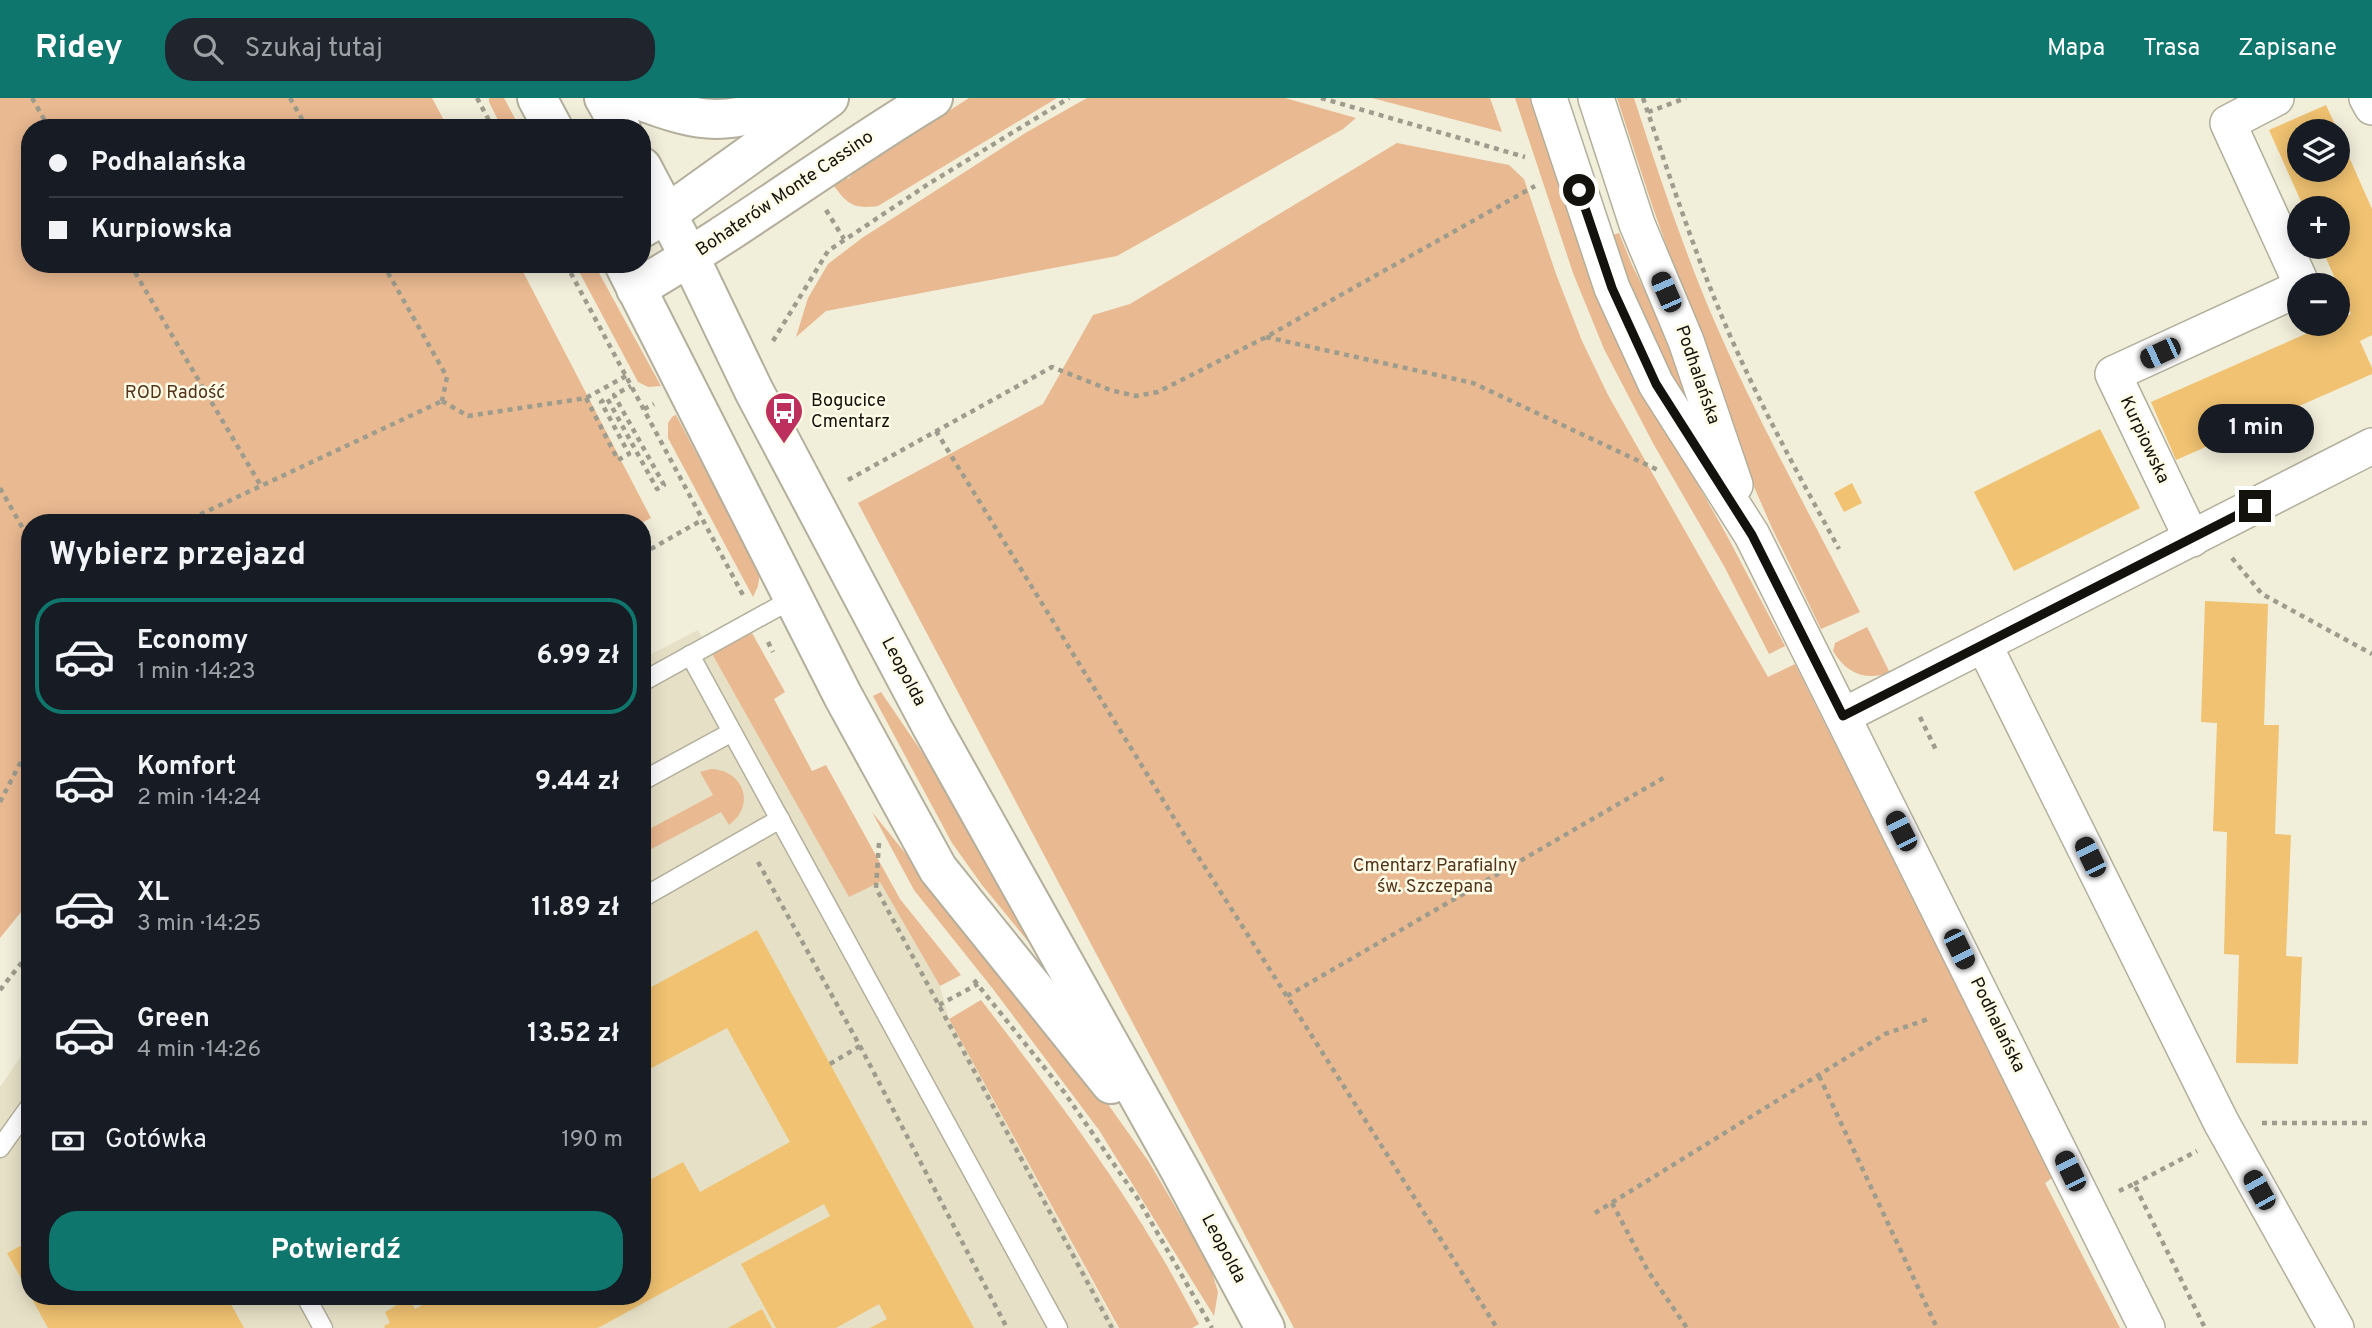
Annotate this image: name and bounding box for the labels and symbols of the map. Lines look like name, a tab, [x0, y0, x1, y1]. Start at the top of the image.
street label: Bohaterów Monte Cassino	[692, 126, 878, 262]
route start	[1563, 174, 1595, 206]
car	[1648, 269, 1685, 315]
street label: Podhalańska	[1669, 323, 1725, 427]
car	[2137, 335, 2184, 371]
park label: ROD Radość	[125, 382, 225, 405]
bus stop icon: Bogucice Cmentarz	[763, 390, 805, 445]
place label: Bogucice Cmentarz	[811, 390, 890, 434]
street label: Kurpiowska	[2114, 393, 2174, 487]
callout: 1 min	[2197, 404, 2313, 454]
route end	[2239, 490, 2271, 522]
street label: Leopolda	[875, 634, 931, 710]
car	[1883, 808, 1920, 854]
car	[2072, 834, 2109, 880]
park label: Cmentarz Parafialny św. Szczepana	[1353, 855, 1517, 899]
car	[1941, 926, 1978, 972]
street label: Podhalańska	[1964, 974, 2030, 1076]
car	[2052, 1148, 2089, 1194]
car	[2240, 1167, 2279, 1213]
street label: Leopolda	[1195, 1211, 1251, 1287]

